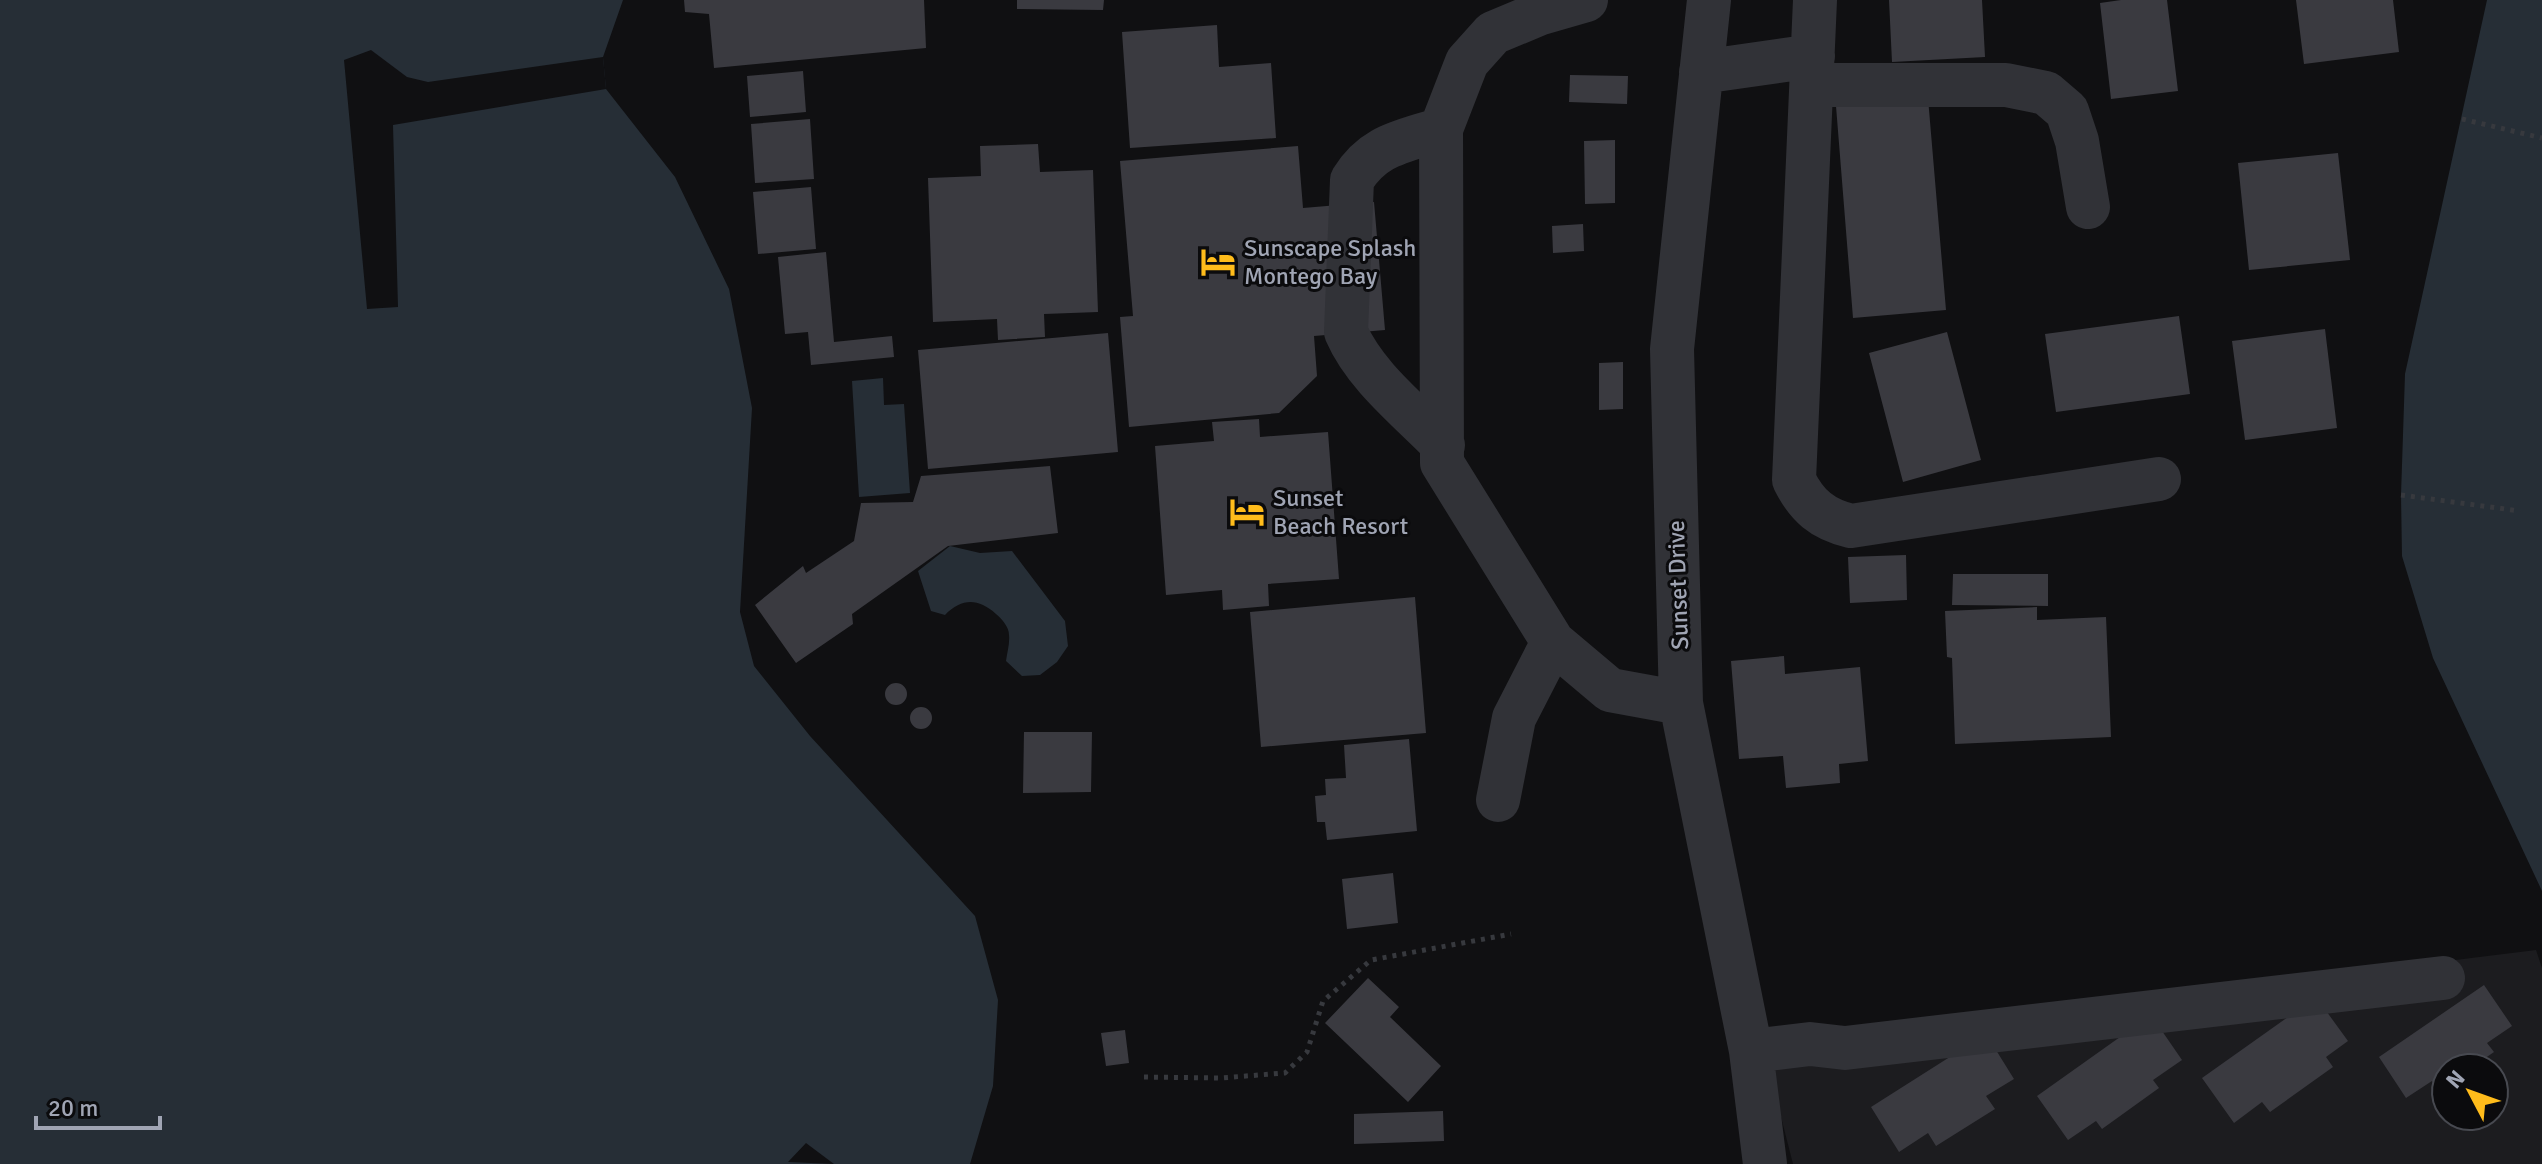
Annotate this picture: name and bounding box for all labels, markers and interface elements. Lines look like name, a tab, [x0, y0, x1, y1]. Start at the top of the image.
place label: Sunscape Splash Montego Bay	[1244, 233, 1416, 291]
hotel icon: Sunscape Splash Montego Bay	[1199, 243, 1237, 281]
place label: Sunset Beach Resort	[1273, 483, 1408, 541]
hotel icon: Sunset Beach Resort	[1228, 493, 1266, 531]
street label: Sunset Drive	[1661, 520, 1695, 650]
north arrow	[2430, 1052, 2510, 1132]
text: N	[2440, 1065, 2470, 1094]
scale bar	[36, 1080, 160, 1130]
text: 20 m	[48, 1093, 98, 1123]

